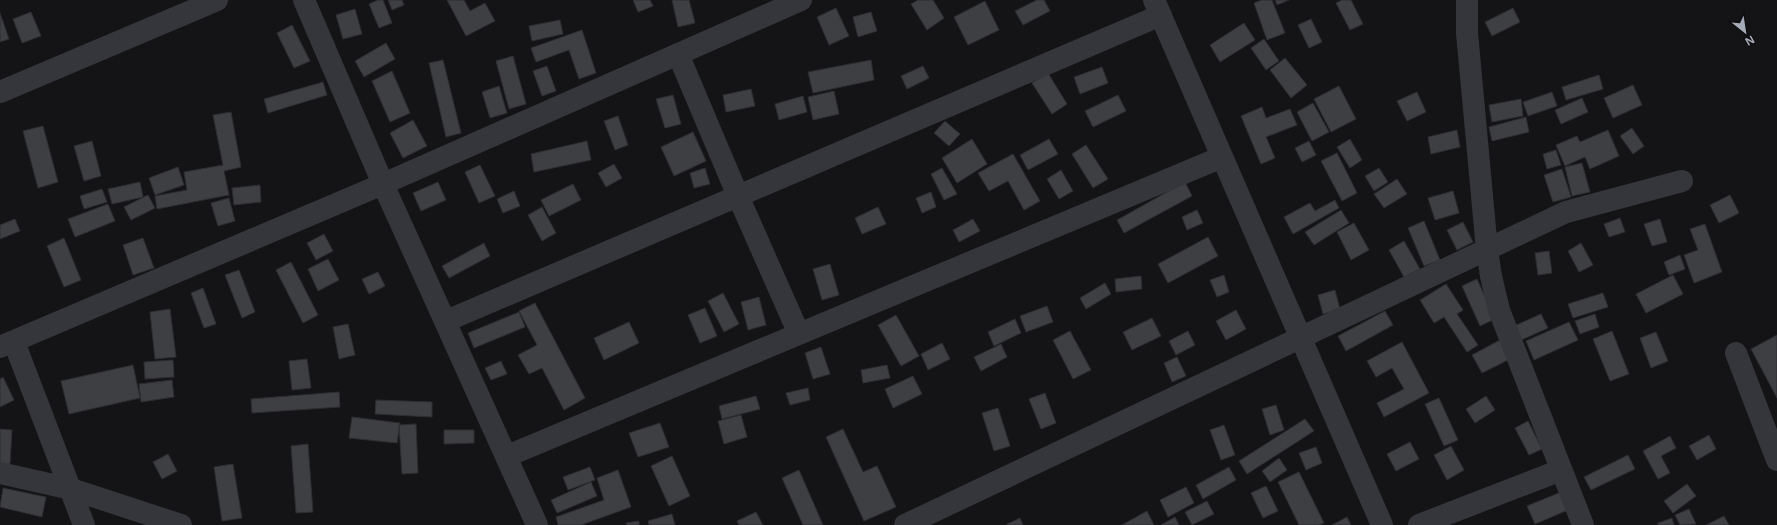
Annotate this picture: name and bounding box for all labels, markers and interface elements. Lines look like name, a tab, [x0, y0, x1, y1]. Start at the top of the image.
north arrow	[1725, 12, 1765, 52]
text: N	[1743, 32, 1758, 50]

